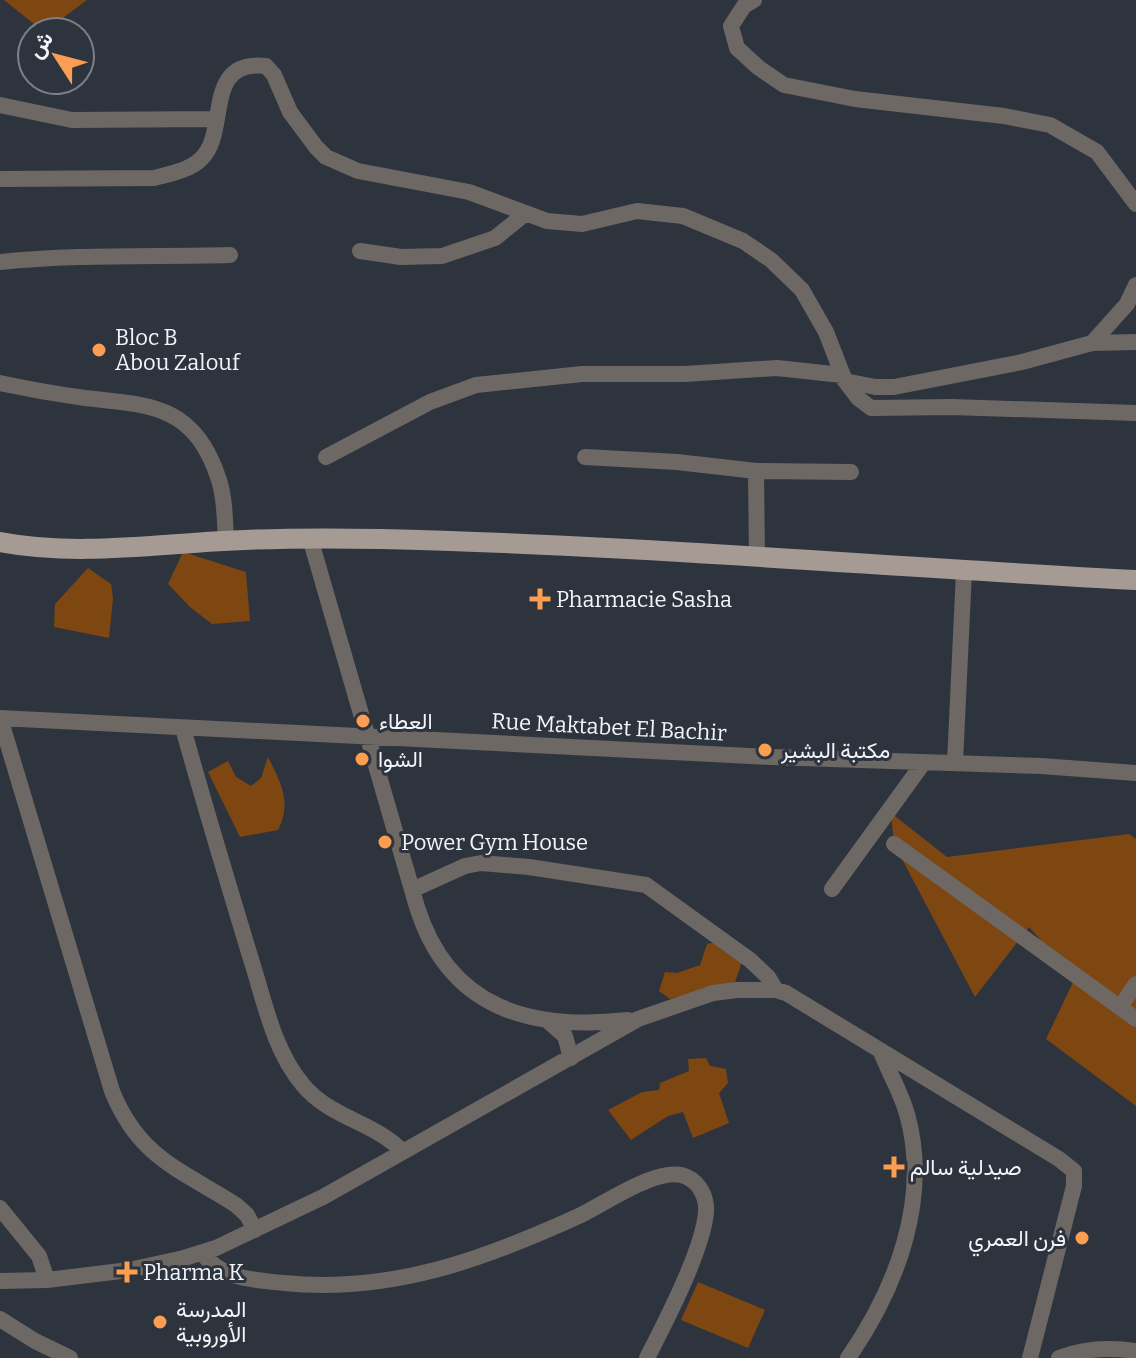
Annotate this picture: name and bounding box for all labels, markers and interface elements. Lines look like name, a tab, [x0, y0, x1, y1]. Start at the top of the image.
north arrow	[16, 16, 96, 96]
text: ش	[22, 26, 59, 63]
place label: Bloc B Abou Zalouf	[115, 324, 241, 376]
marker: Bloc B Abou Zalouf	[90, 341, 108, 359]
place label: Pharmacie Sasha	[556, 586, 732, 613]
marker: Pharmacie Sasha	[531, 590, 549, 608]
street label: Rue Maktabet El Bachir	[491, 707, 728, 747]
place label: العطاء	[379, 708, 433, 735]
marker: العطاء	[354, 712, 372, 730]
place label: مكتبة البشير	[780, 737, 890, 764]
marker: مكتبة البشير	[756, 741, 774, 759]
place label: الشوا	[378, 746, 423, 773]
marker: الشوا	[353, 750, 371, 768]
place label: Power Gym House	[401, 829, 588, 856]
marker: Power Gym House	[376, 833, 394, 851]
place label: صيدلية سالم	[910, 1154, 1022, 1182]
marker: صيدلية سالم	[885, 1158, 903, 1176]
place label: فرن العمري	[968, 1225, 1066, 1257]
marker: فرن العمري	[1073, 1229, 1091, 1247]
place label: Pharma K	[143, 1259, 244, 1286]
marker: Pharma K	[118, 1263, 136, 1281]
place label: المدرسة الأوروبية	[176, 1296, 246, 1348]
marker: المدرسة الأوروبية	[151, 1313, 169, 1331]

